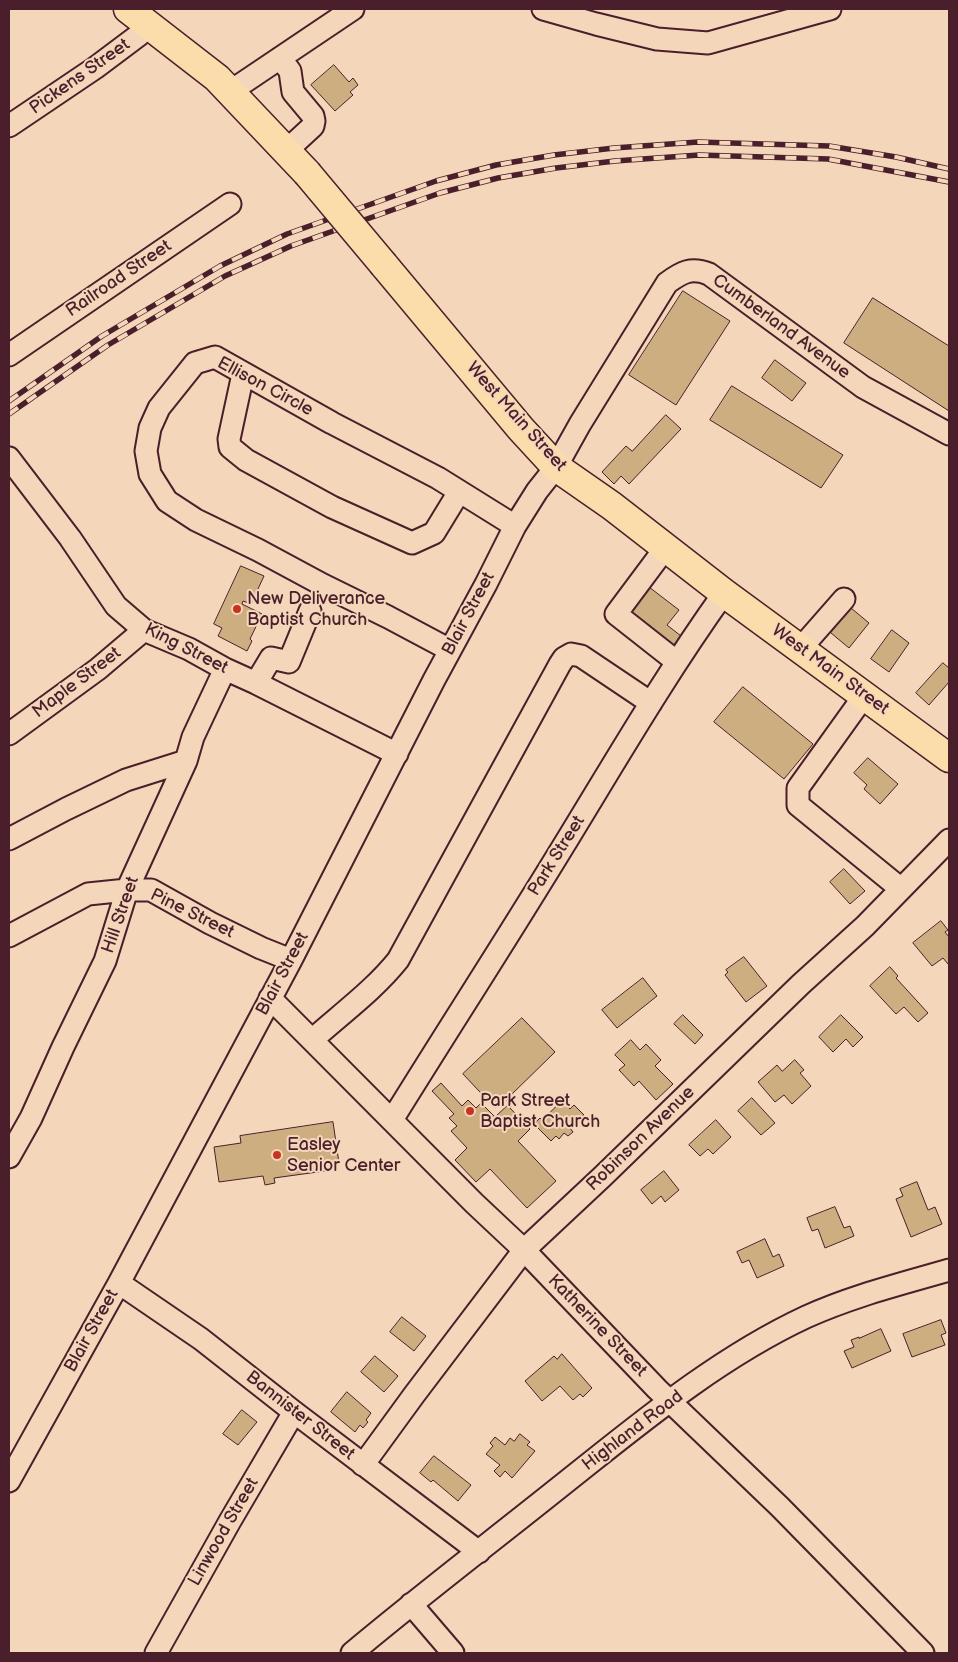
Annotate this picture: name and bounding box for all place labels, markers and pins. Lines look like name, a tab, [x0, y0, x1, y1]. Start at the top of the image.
place label: New Deliverance Baptist Church	[247, 588, 385, 630]
marker: New Deliverance Baptist Church	[231, 603, 243, 615]
place label: Park Street Baptist Church	[480, 1090, 600, 1132]
marker: Park Street Baptist Church	[464, 1105, 476, 1117]
place label: Easley Senior Center	[287, 1134, 400, 1176]
marker: Easley Senior Center	[271, 1149, 283, 1161]

